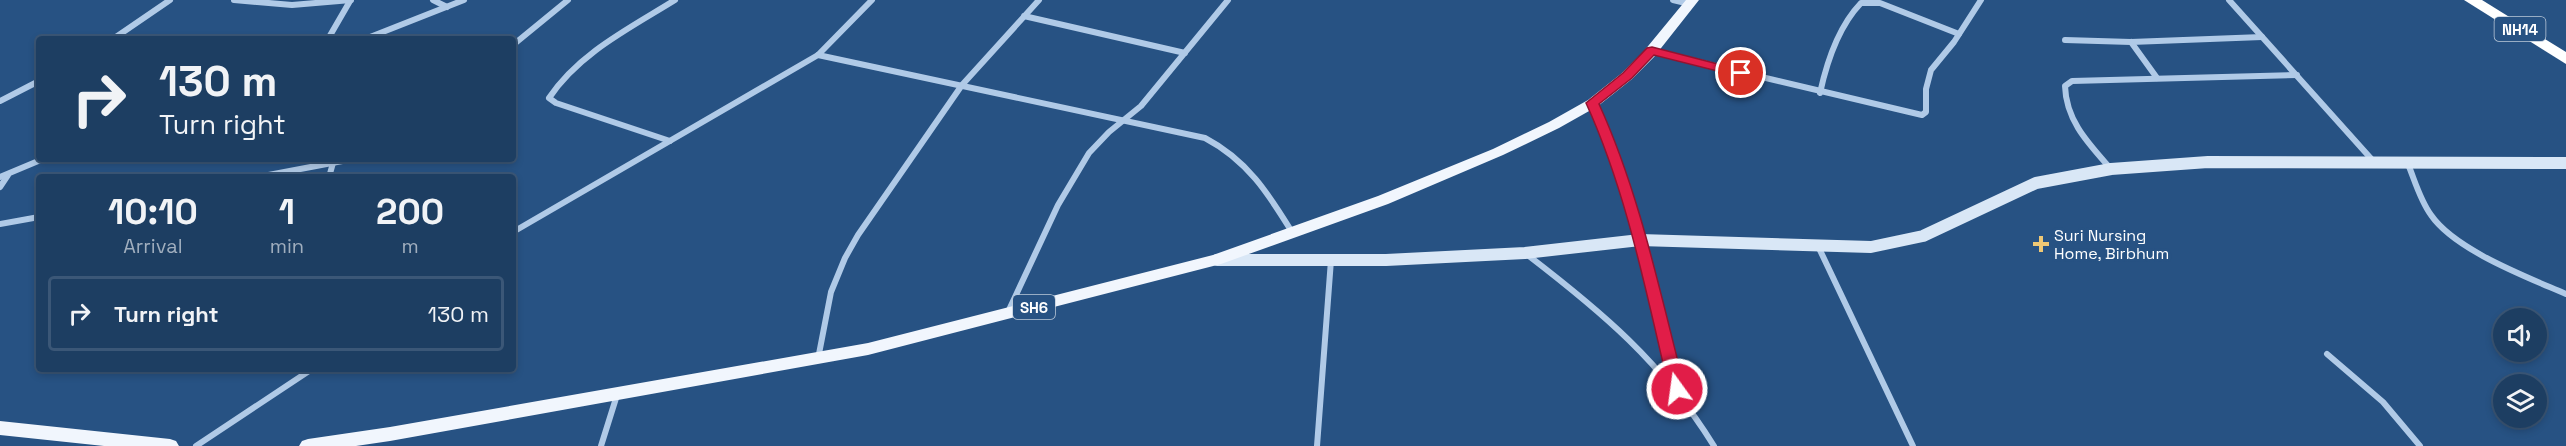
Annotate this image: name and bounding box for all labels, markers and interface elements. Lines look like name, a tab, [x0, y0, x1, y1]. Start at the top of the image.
road number: NH14	[2494, 17, 2546, 41]
pin	[1715, 47, 1766, 98]
text: 130 m	[159, 55, 277, 108]
icon: arrive	[1724, 56, 1757, 89]
icon: right	[60, 60, 138, 138]
text: Turn right	[159, 107, 286, 142]
text: 10:10	[108, 189, 198, 235]
text: 1	[279, 189, 295, 235]
text: 200	[376, 189, 444, 235]
place label: Suri Nursing Home, Birbhum	[2054, 225, 2169, 264]
text: Arrival	[123, 233, 183, 259]
text: min	[270, 233, 304, 259]
text: m	[401, 233, 419, 259]
marker: Suri Nursing Home, Birbhum	[2032, 235, 2050, 253]
road number: SH6	[1013, 295, 1055, 319]
icon: right	[63, 297, 96, 330]
text: Turn right	[114, 300, 219, 328]
text: 130 m	[428, 300, 489, 328]
map controls	[2493, 308, 2547, 428]
button: sound	[2493, 308, 2547, 362]
position arrow	[1645, 357, 1709, 421]
button: layers	[2493, 374, 2547, 428]

